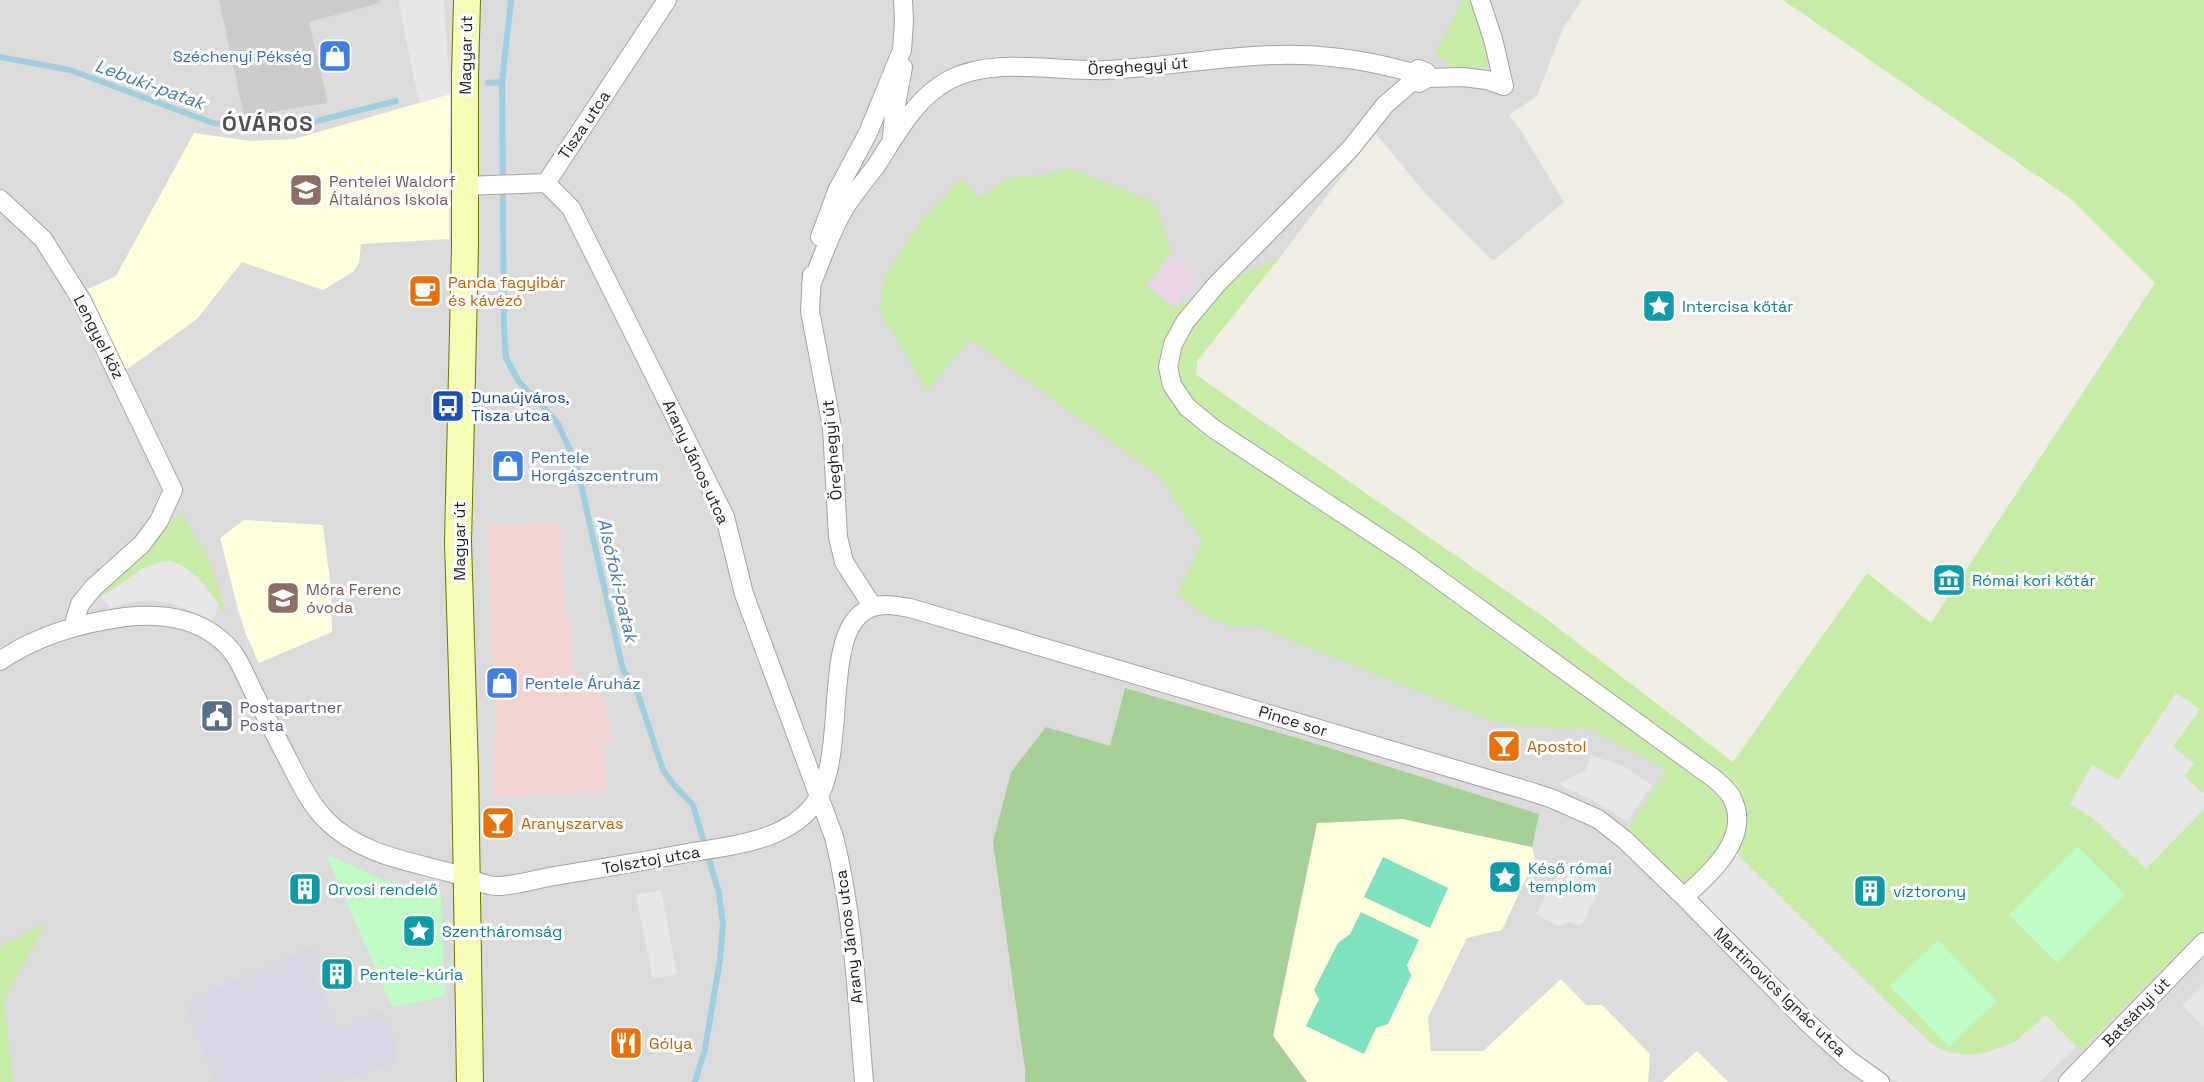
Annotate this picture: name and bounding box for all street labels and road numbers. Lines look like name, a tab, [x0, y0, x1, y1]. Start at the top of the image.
street label: Magyar út	[455, 15, 477, 95]
street label: Öreghegyi út	[1087, 52, 1189, 80]
street label: Tisza utca	[553, 86, 615, 164]
street label: Lengyel köz	[69, 291, 129, 383]
street label: Arany János utca	[658, 396, 734, 528]
street label: Öreghegyi út	[817, 399, 847, 501]
street label: Magyar út	[449, 501, 470, 581]
street label: Pince sor	[1256, 701, 1330, 741]
street label: Tolsztoj utca	[600, 841, 702, 879]
street label: Arany János utca	[830, 869, 868, 1005]
street label: Martinovics Ignác utca	[1709, 923, 1851, 1061]
street label: Batsányi út	[2098, 973, 2174, 1051]

